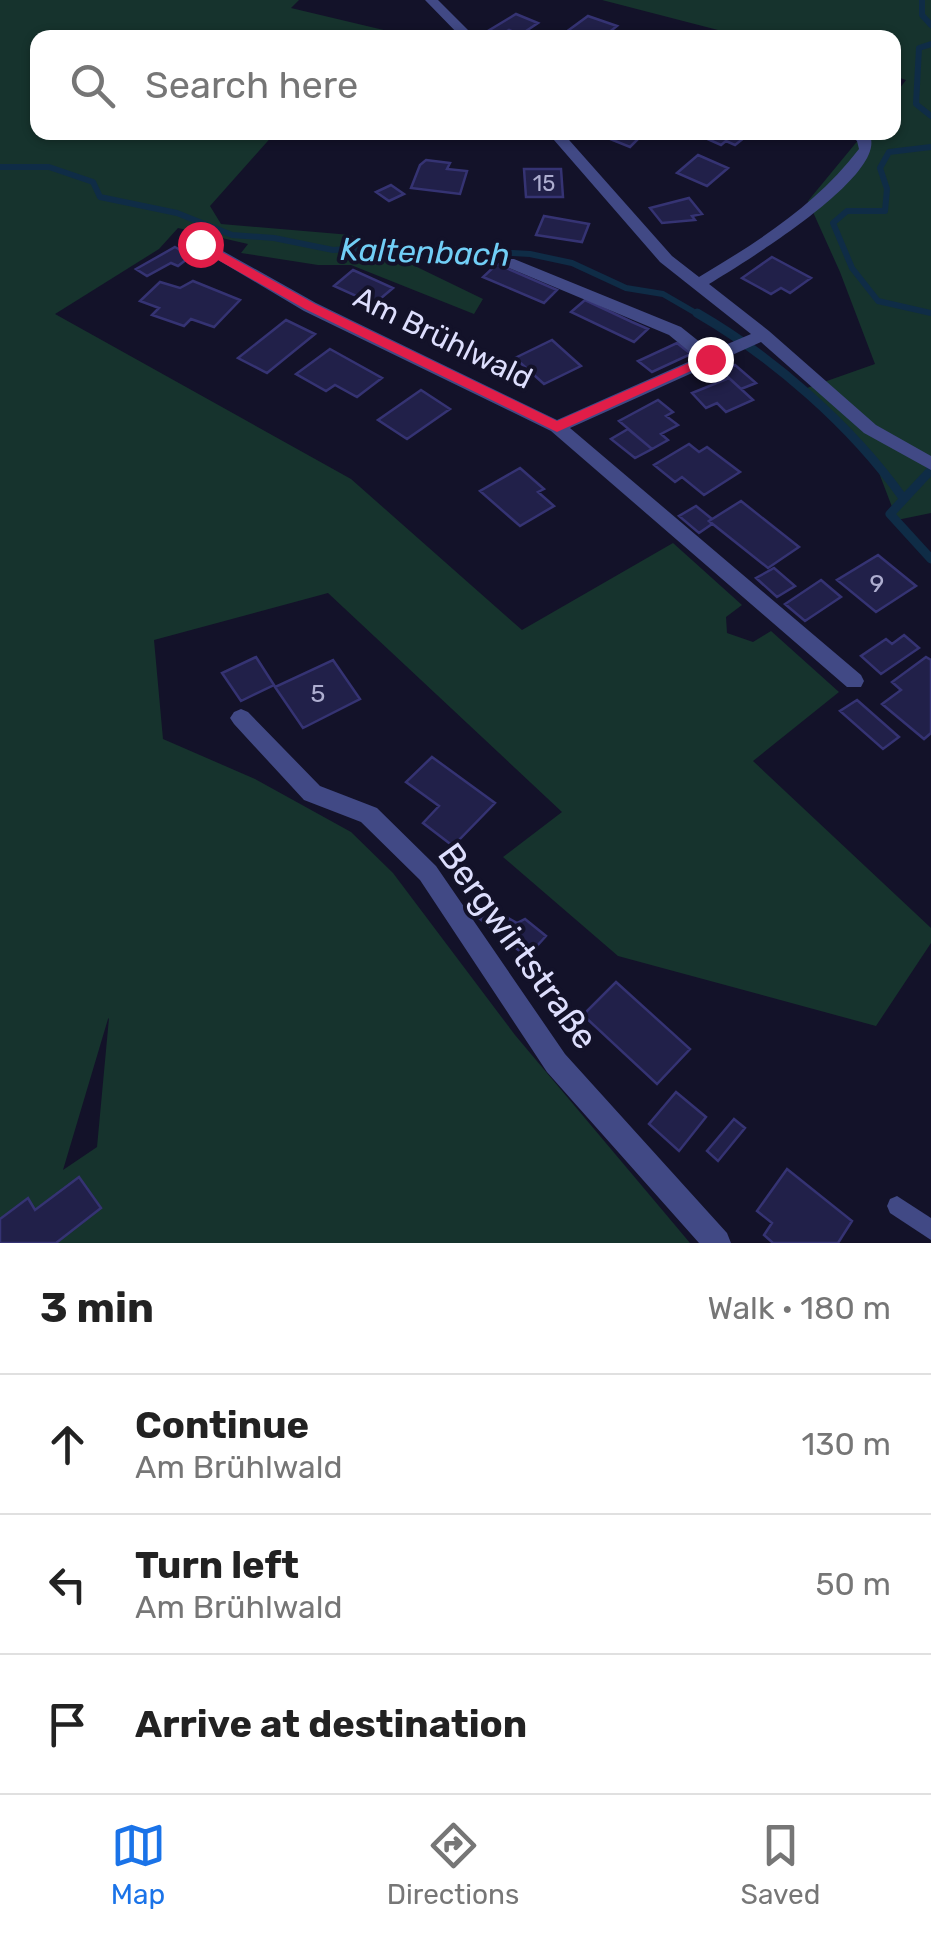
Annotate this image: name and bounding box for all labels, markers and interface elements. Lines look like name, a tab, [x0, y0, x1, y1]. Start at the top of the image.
search box	[30, 30, 901, 140]
icon: search	[65, 58, 120, 113]
text: Search here	[145, 62, 358, 108]
house number: 15	[533, 170, 555, 197]
route start	[178, 222, 224, 268]
water label: Kaltenbach	[339, 230, 511, 274]
street label: Am Brühlwald	[348, 279, 538, 397]
route end	[688, 337, 734, 383]
house number: 9	[870, 569, 884, 598]
house number: 5	[311, 679, 325, 708]
street label: Bergwirtstraße	[429, 835, 607, 1057]
text: 3 min	[40, 1283, 154, 1333]
text: Walk · 180 m	[708, 1289, 891, 1327]
text: Continue	[135, 1402, 309, 1448]
icon: ahead	[40, 1417, 95, 1472]
text: 130 m	[801, 1425, 891, 1463]
text: Am Brühlwald	[135, 1448, 342, 1486]
text: Turn left	[135, 1542, 299, 1588]
icon: left	[40, 1557, 95, 1612]
text: 50 m	[815, 1565, 891, 1603]
text: Am Brühlwald	[135, 1588, 342, 1626]
icon: arrive	[40, 1697, 95, 1752]
text: Arrive at destination	[135, 1701, 527, 1747]
tab: Map	[111, 1818, 166, 1911]
tab: Directions	[387, 1818, 519, 1911]
tab: Saved	[740, 1818, 820, 1911]

